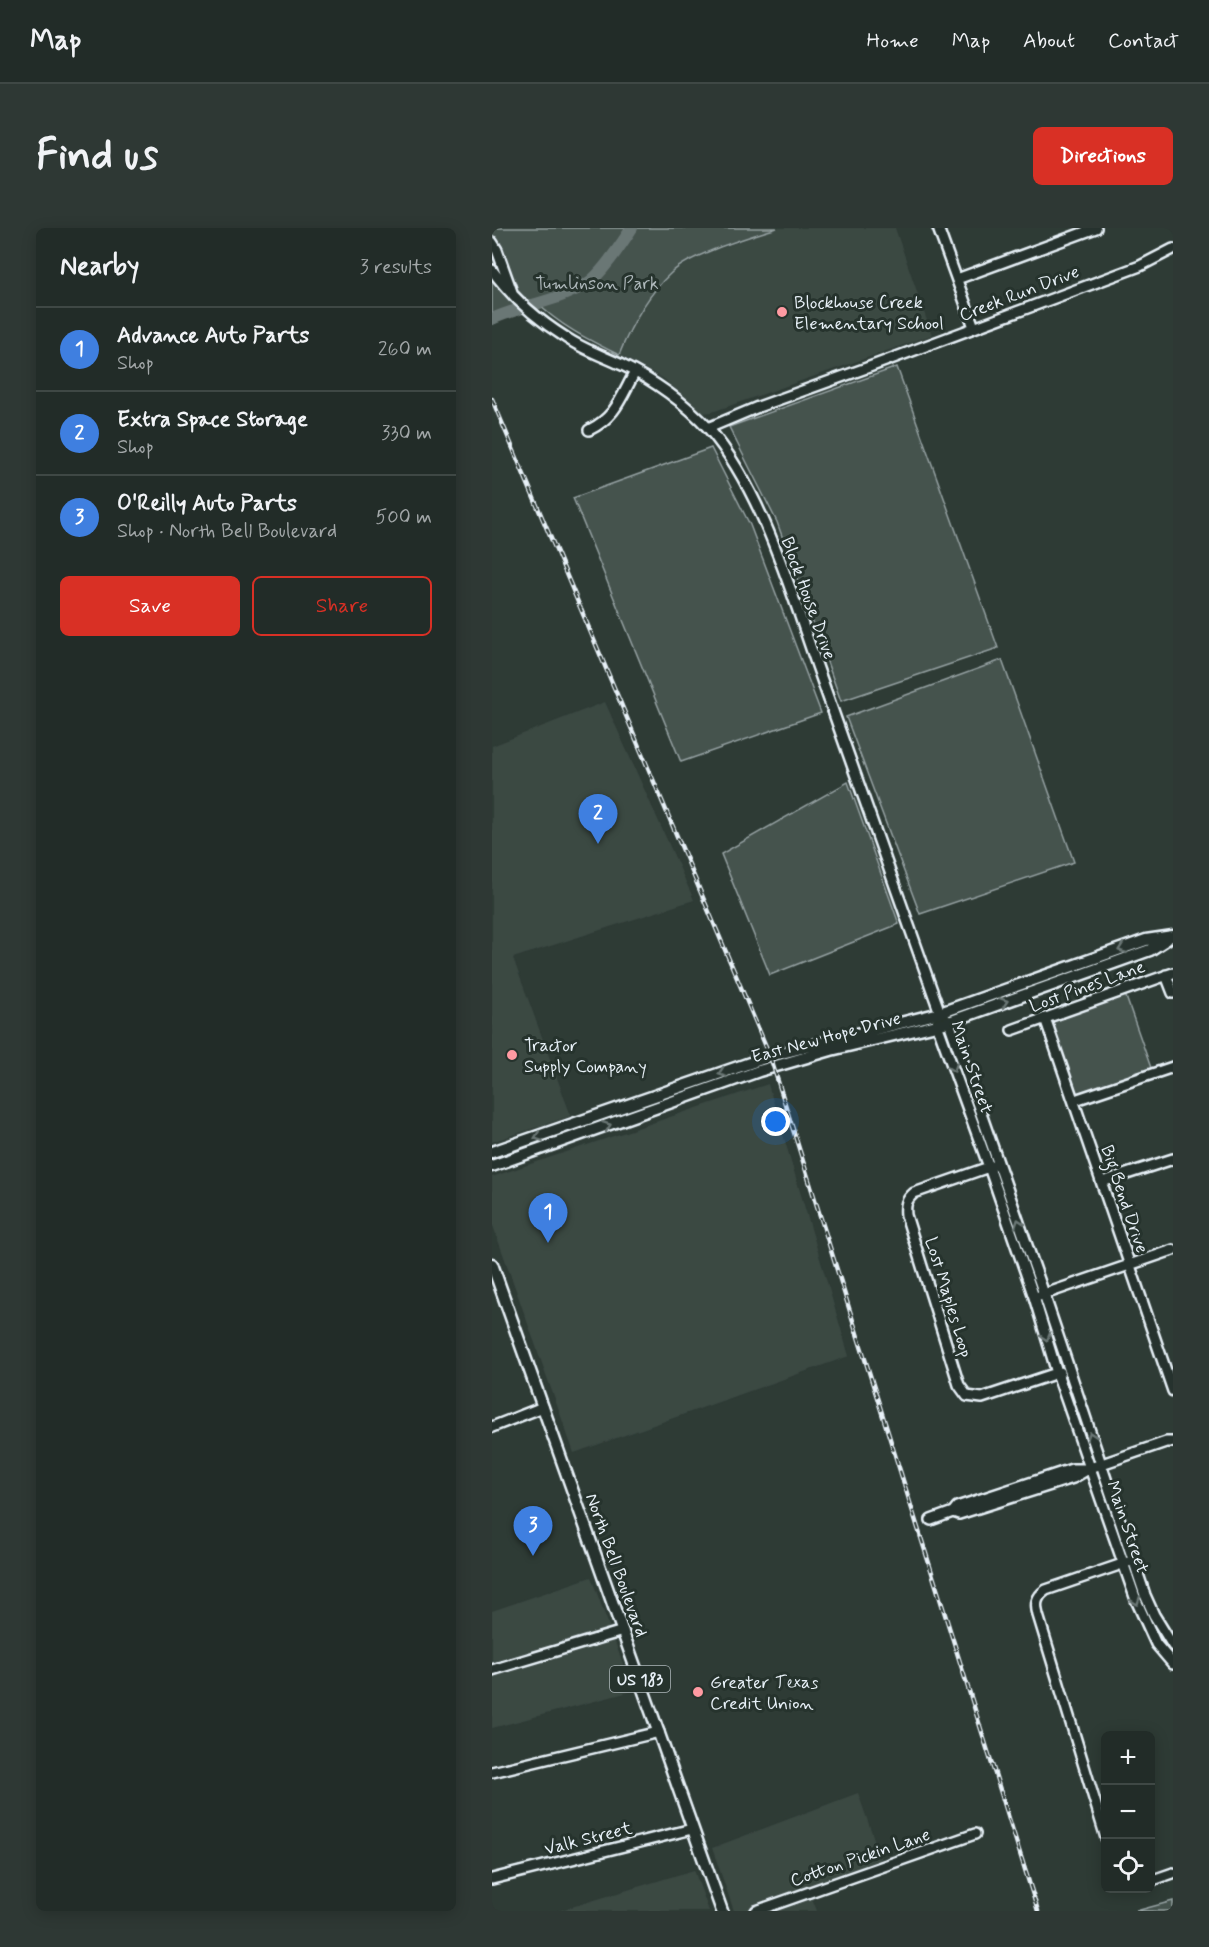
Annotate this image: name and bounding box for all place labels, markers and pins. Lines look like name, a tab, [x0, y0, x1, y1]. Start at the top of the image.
place label: Blockhouse Creek Elementary School	[794, 291, 944, 336]
marker: Blockhouse Creek Elementary School	[775, 305, 789, 319]
pin: 2	[578, 794, 618, 844]
place label: Tractor Supply Company	[524, 1034, 647, 1079]
marker: Tractor Supply Company	[505, 1048, 519, 1062]
pin: 1	[528, 1194, 568, 1243]
pin: 3	[514, 1506, 552, 1556]
place label: Greater Texas Credit Union	[710, 1671, 818, 1716]
marker: Greater Texas Credit Union	[691, 1685, 705, 1699]

